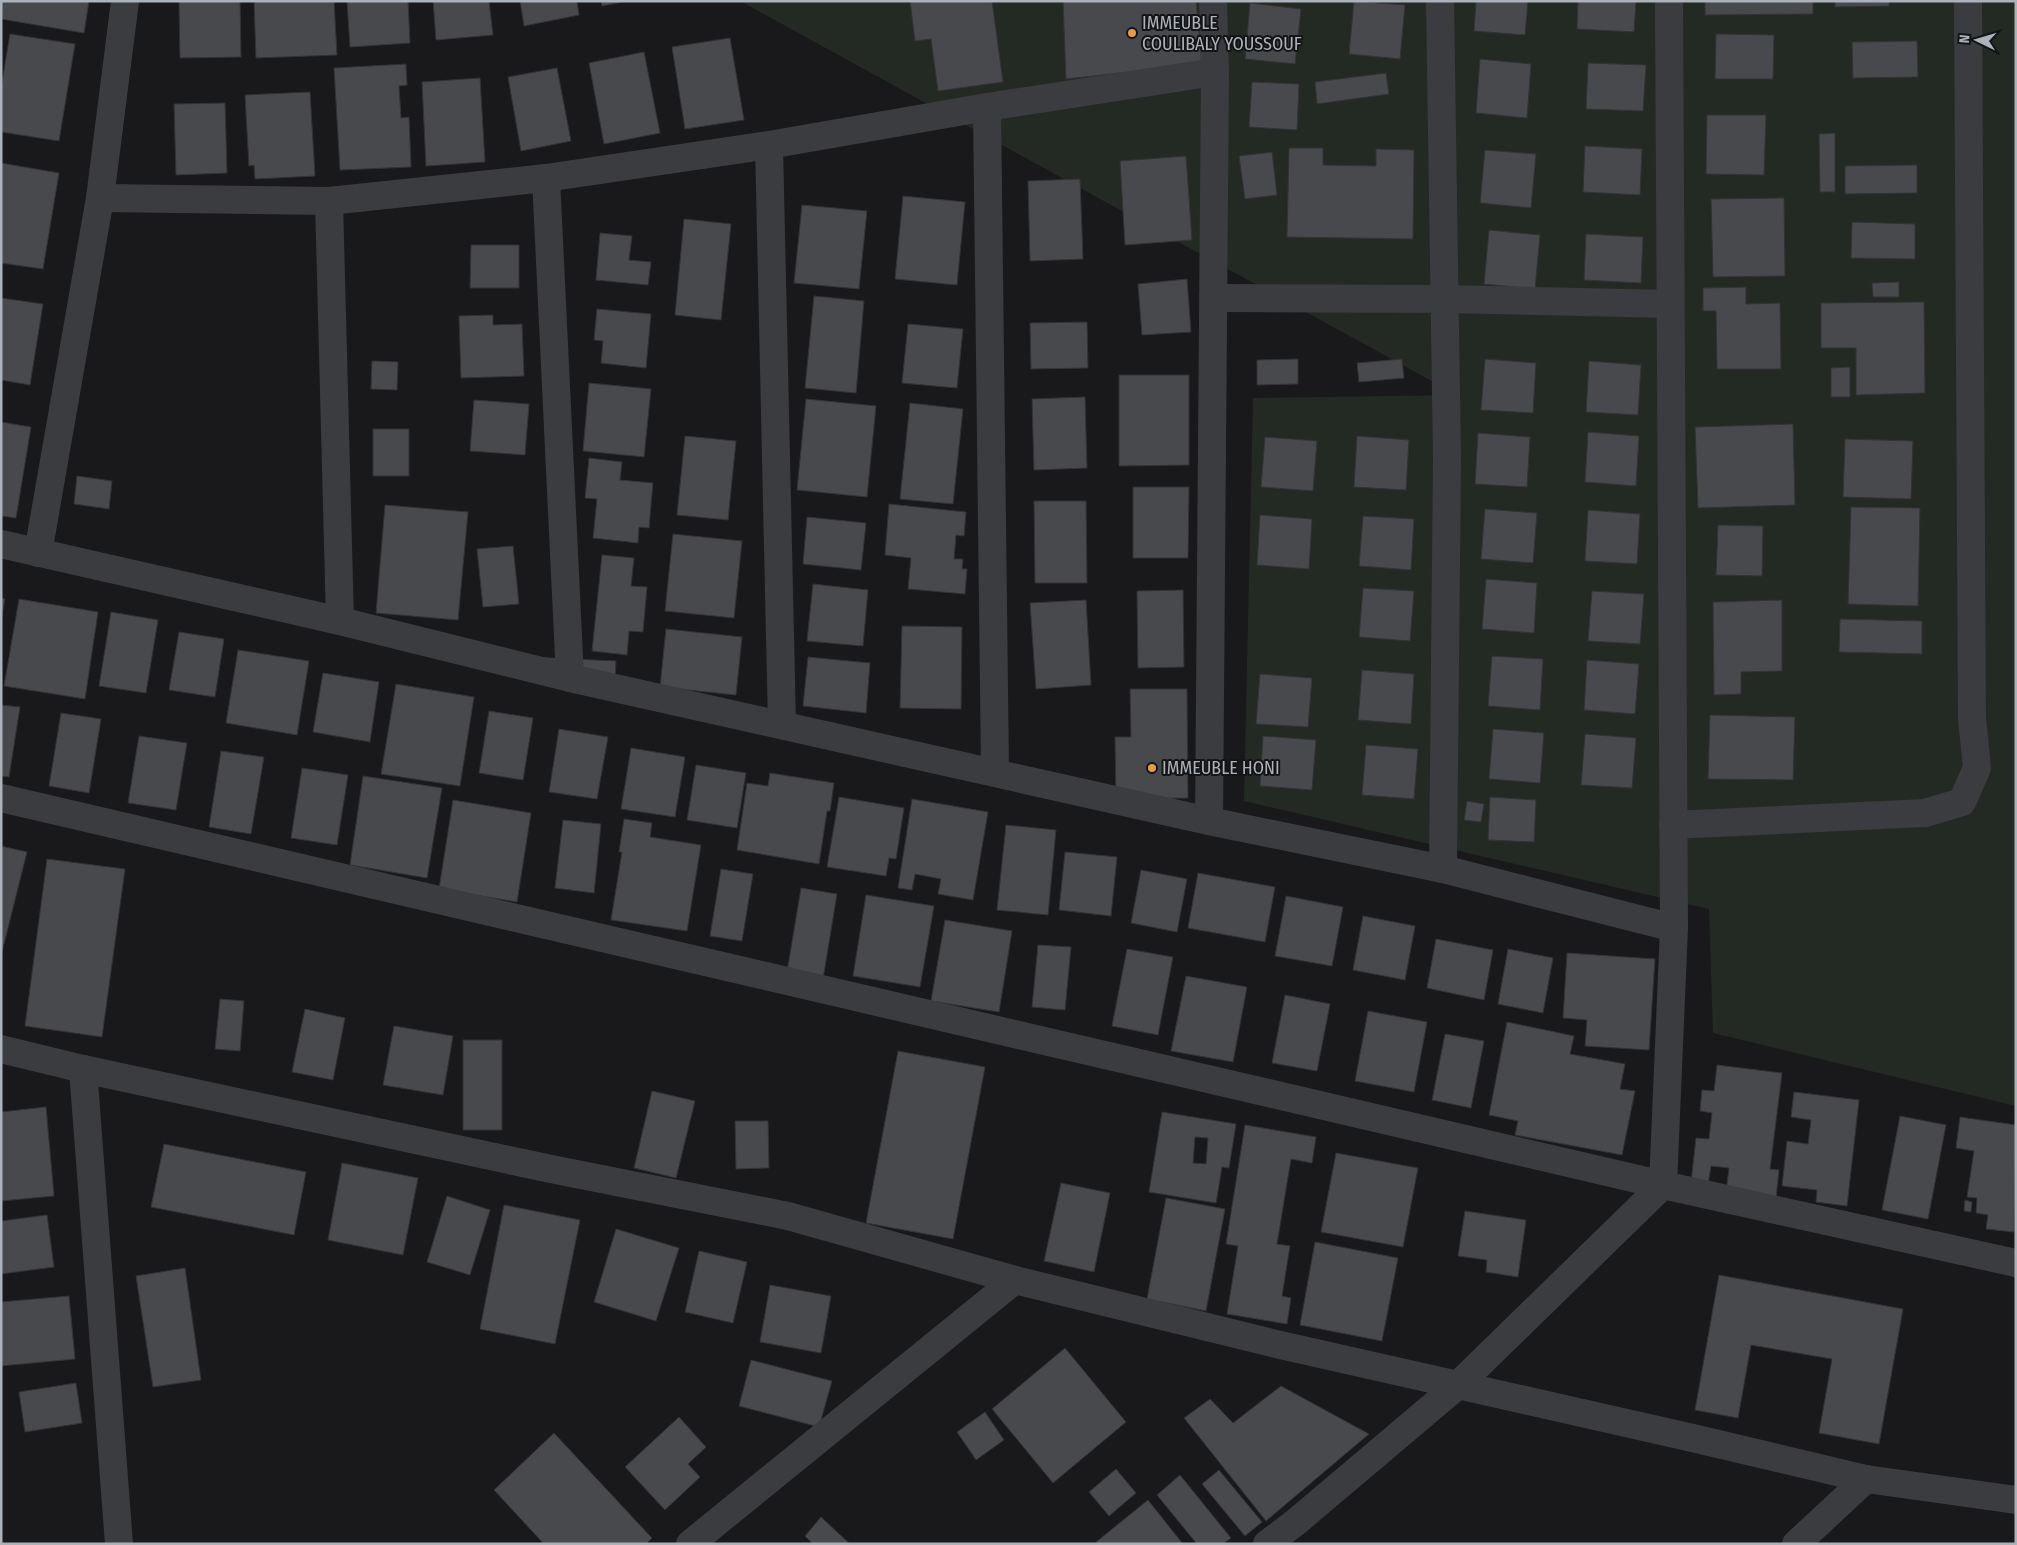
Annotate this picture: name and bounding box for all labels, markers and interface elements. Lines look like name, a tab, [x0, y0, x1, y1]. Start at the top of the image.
place label: IMMEUBLE COULIBALY YOUSSOUF	[1142, 12, 1302, 55]
north arrow	[1952, 15, 2002, 65]
marker: IMMEUBLE COULIBALY YOUSSOUF	[1126, 27, 1138, 39]
text: N	[1956, 34, 1973, 44]
place label: IMMEUBLE HONI	[1162, 757, 1280, 779]
marker: IMMEUBLE HONI	[1146, 762, 1158, 774]

